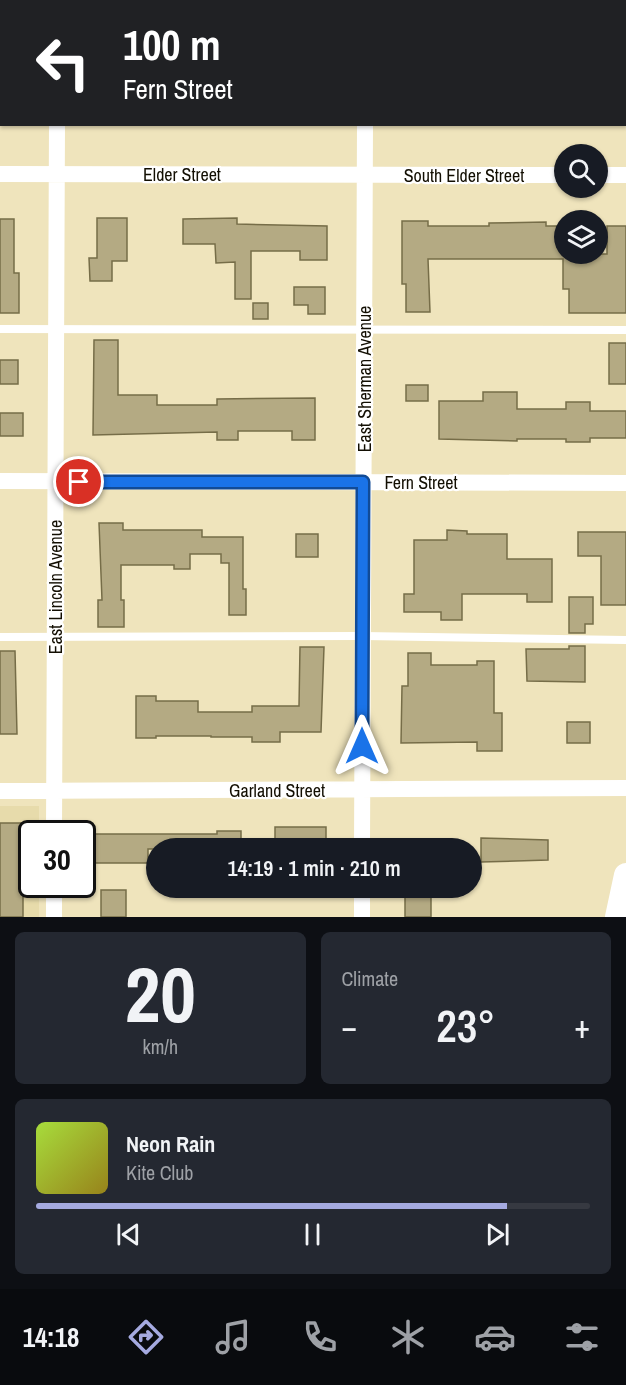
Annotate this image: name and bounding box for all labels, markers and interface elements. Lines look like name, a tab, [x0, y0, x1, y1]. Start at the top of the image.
text: 100 m	[123, 17, 221, 73]
icon: left	[24, 24, 102, 102]
text: Fern Street	[123, 71, 233, 107]
map controls	[554, 144, 608, 264]
button: search	[554, 144, 608, 198]
street label: Elder Street	[143, 162, 221, 187]
street label: South Elder Street	[404, 163, 524, 188]
button: layers	[554, 210, 608, 264]
street label: East Sherman Avenue	[352, 306, 377, 452]
pin	[53, 456, 104, 507]
icon: arrive	[62, 465, 95, 498]
street label: Fern Street	[384, 470, 458, 495]
street label: East Lincoln Avenue	[43, 520, 68, 654]
position arrow	[330, 714, 394, 778]
street label: Garland Street	[229, 778, 325, 803]
speed limit sign: 30	[18, 820, 96, 898]
text: 14:19 · 1 min · 210 m	[227, 853, 401, 883]
text: 20	[125, 941, 196, 1046]
text: Climate	[342, 965, 398, 992]
text: 23°	[436, 995, 495, 1056]
text: −	[342, 1004, 357, 1048]
text: +	[574, 1004, 590, 1048]
text: km/h	[142, 1033, 178, 1060]
text: Neon Rain	[126, 1129, 215, 1159]
text: Kite Club	[126, 1159, 193, 1186]
icon: previous	[112, 1218, 145, 1251]
icon: pause	[296, 1218, 329, 1251]
icon: next	[481, 1218, 514, 1251]
icon: directions	[125, 1316, 167, 1358]
icon: music	[212, 1316, 254, 1358]
icon: phone	[299, 1316, 341, 1358]
icon: climate	[387, 1316, 429, 1358]
icon: car	[474, 1316, 516, 1358]
icon: filters	[561, 1316, 603, 1358]
text: 14:18	[23, 1319, 79, 1355]

